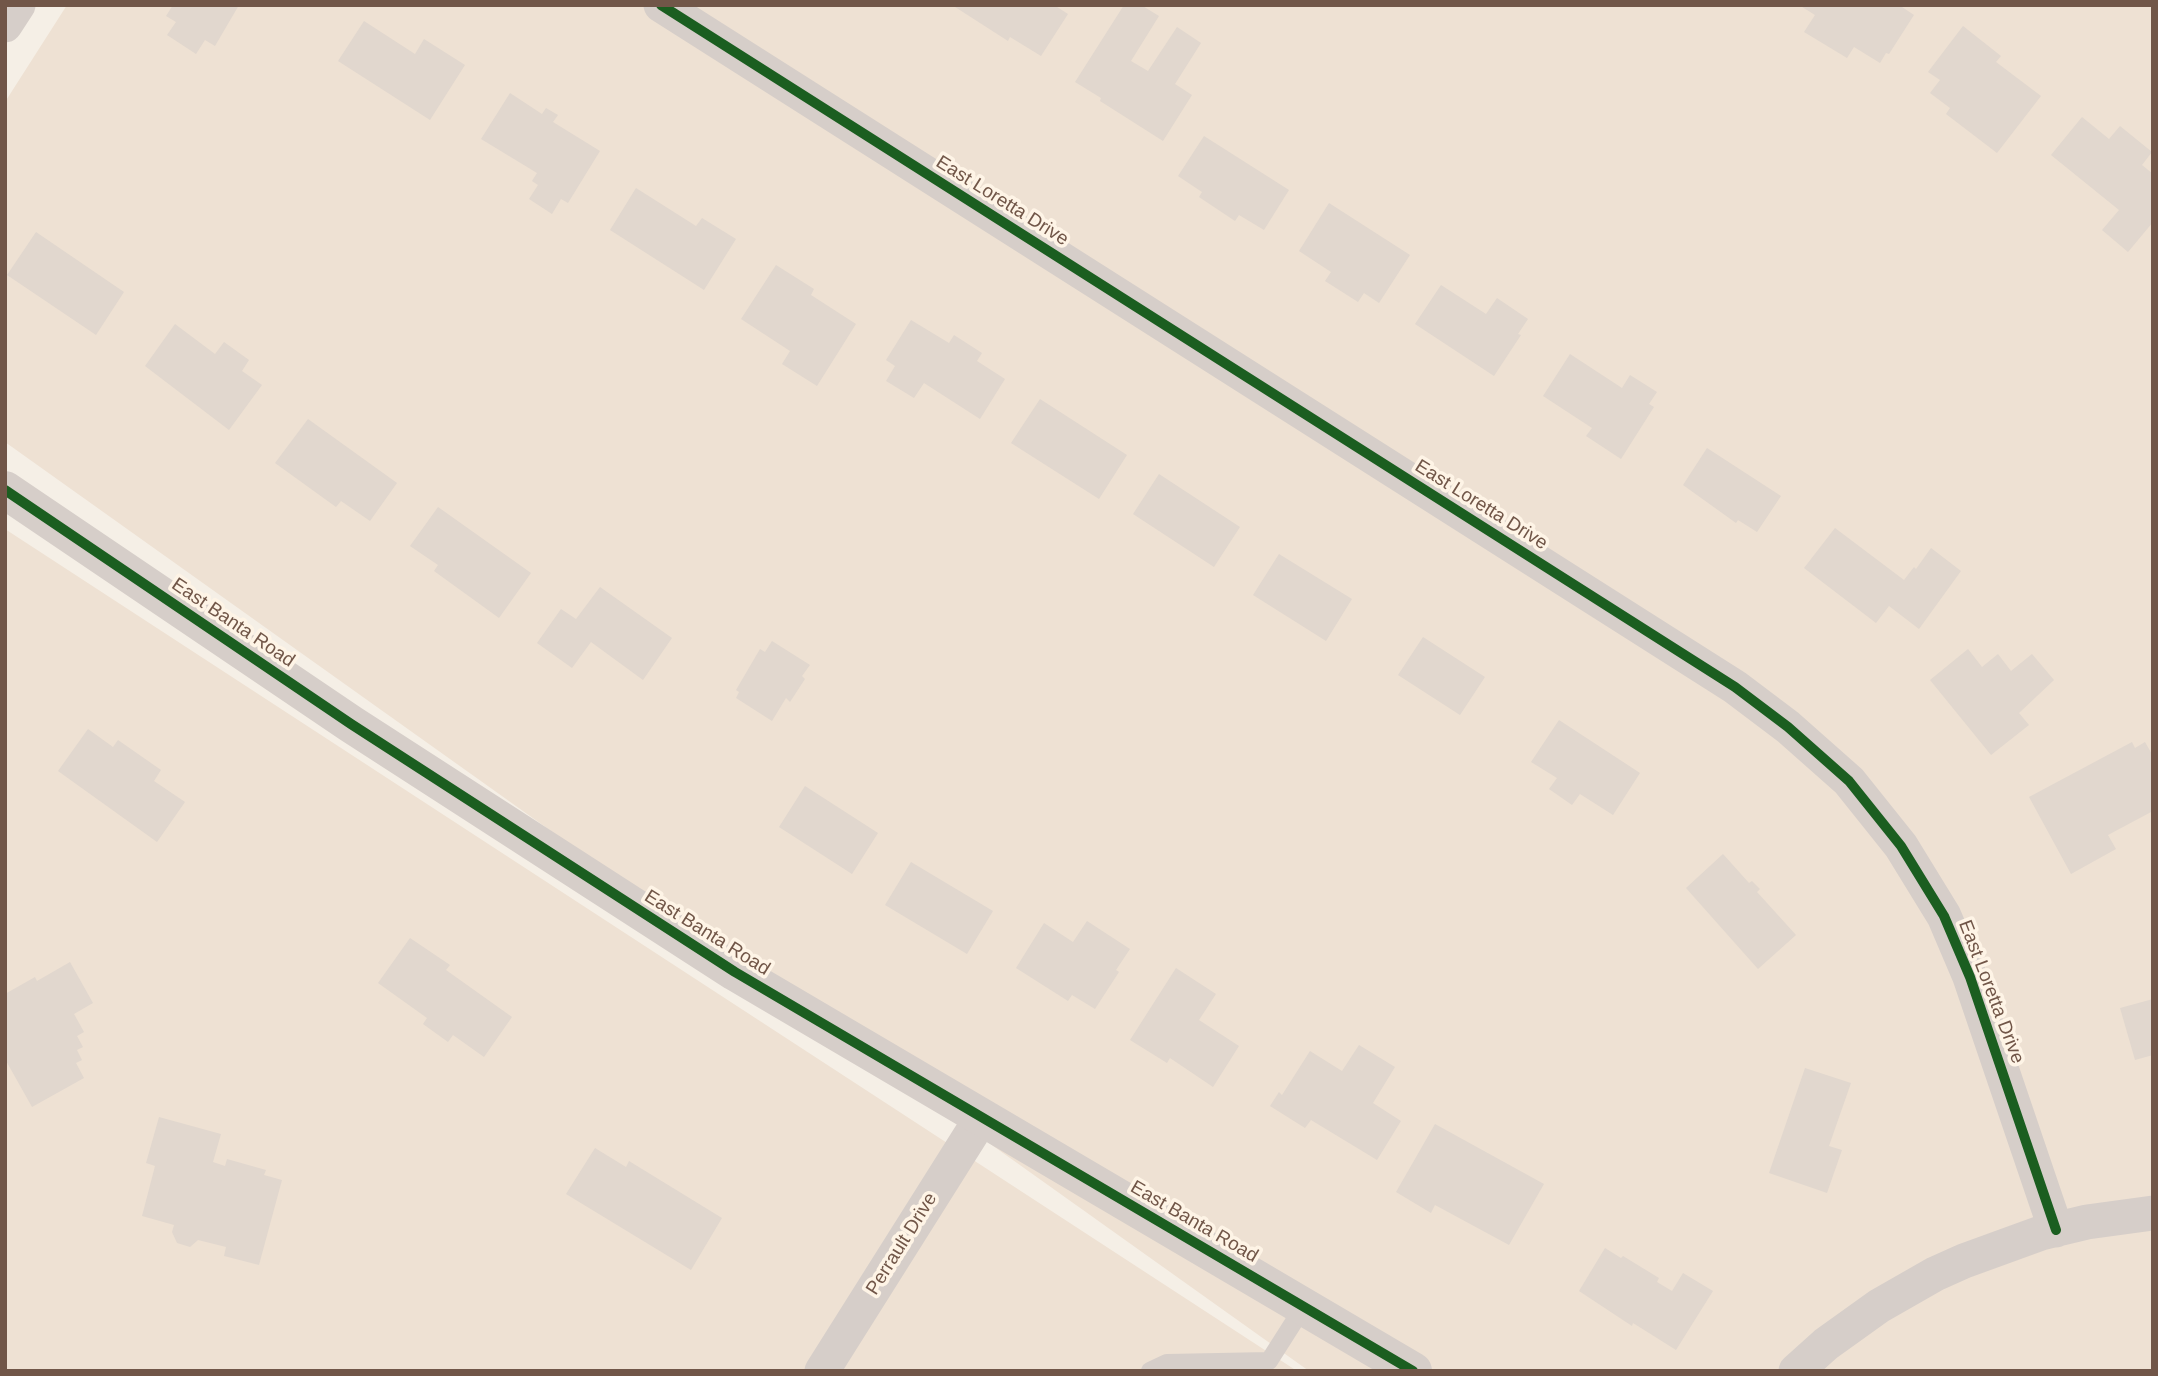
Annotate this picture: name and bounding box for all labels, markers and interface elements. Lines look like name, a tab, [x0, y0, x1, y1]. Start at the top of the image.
street label: East Loretta Drive	[931, 151, 1073, 251]
street label: East Loretta Drive	[1410, 455, 1552, 555]
street label: East Banta Road	[167, 573, 299, 673]
street label: East Banta Road	[640, 885, 774, 981]
street label: East Loretta Drive	[1953, 917, 2029, 1067]
street label: East Banta Road	[1126, 1176, 1262, 1268]
street label: Perrault Drive	[862, 1189, 942, 1299]

